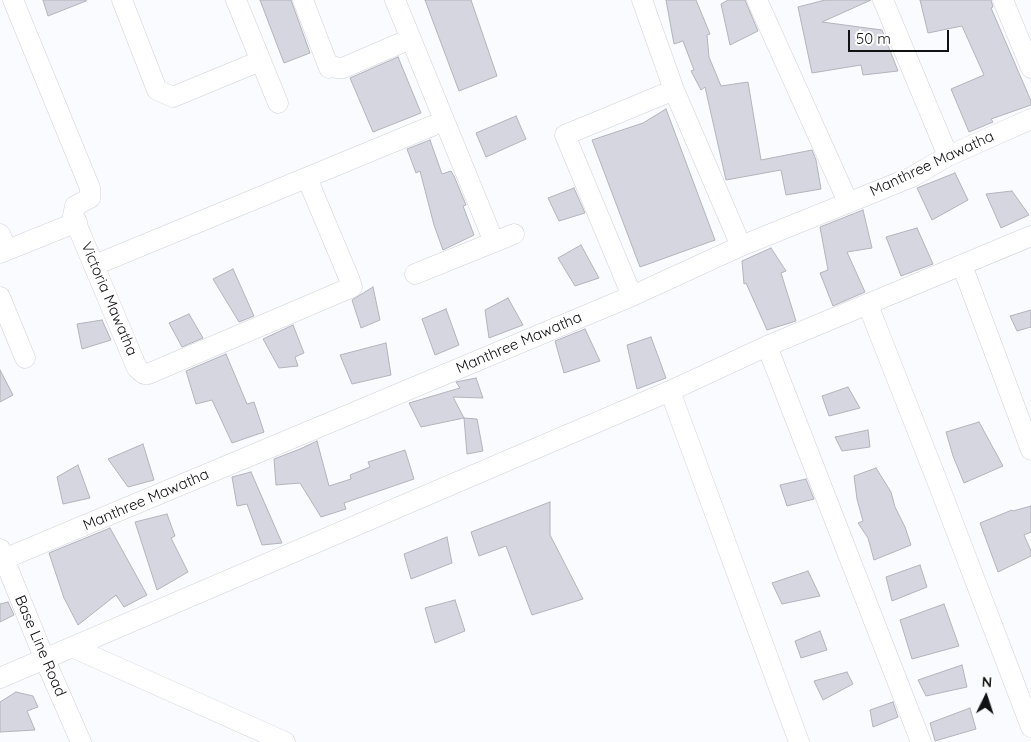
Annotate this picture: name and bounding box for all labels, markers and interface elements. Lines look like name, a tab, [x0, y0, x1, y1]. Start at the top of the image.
scale bar	[851, 20, 952, 52]
text: 50 m	[856, 29, 891, 48]
street label: Manthree Mawatha	[867, 127, 997, 201]
street label: Victoria Mawatha	[77, 239, 141, 359]
street label: Manthree Mawatha	[453, 308, 585, 378]
street label: Manthree Mawatha	[80, 465, 212, 535]
street label: Base Line Road	[11, 593, 69, 699]
north arrow	[961, 672, 1011, 722]
text: N	[981, 673, 993, 691]

